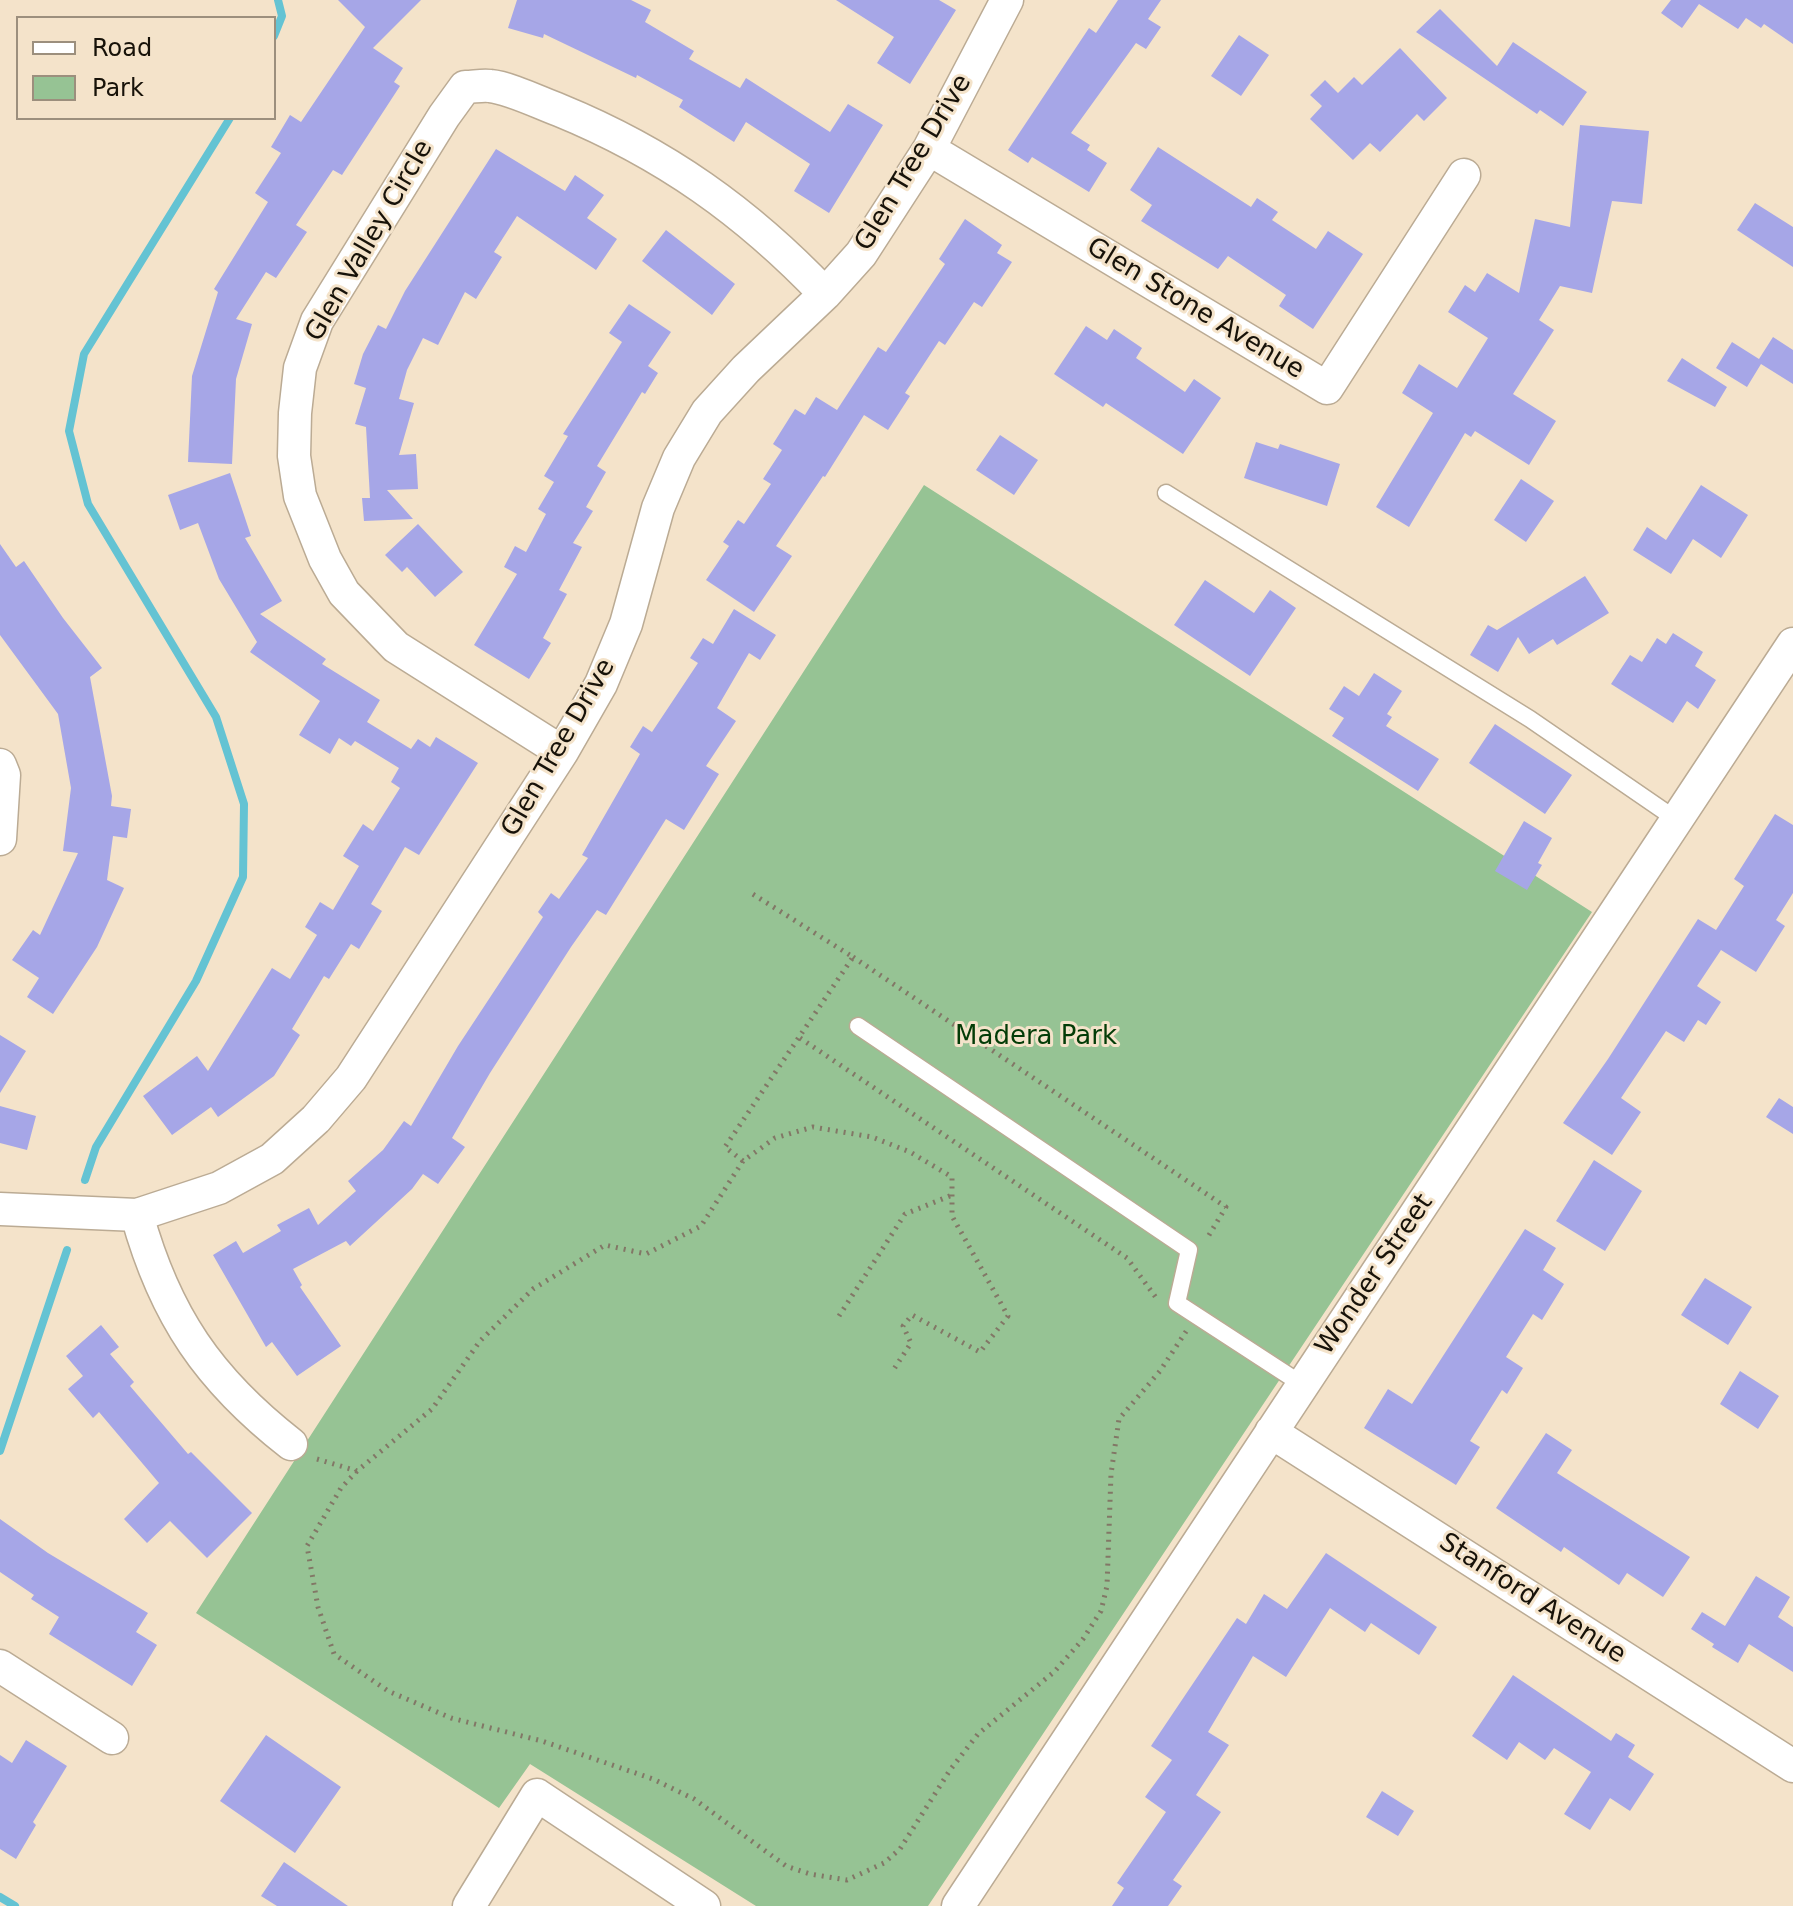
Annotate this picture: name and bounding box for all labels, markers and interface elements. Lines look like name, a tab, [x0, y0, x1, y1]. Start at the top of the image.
legend	[16, 16, 276, 120]
text: Road	[92, 34, 152, 62]
street label: Glen Tree Drive	[849, 69, 979, 257]
text: Park	[92, 74, 144, 102]
street label: Glen Valley Circle	[300, 135, 440, 347]
street label: Glen Stone Avenue	[1081, 232, 1309, 386]
street label: Glen Tree Drive	[496, 654, 622, 842]
park label: Madera Park	[955, 1021, 1117, 1053]
street label: Wonder Street	[1310, 1189, 1440, 1361]
street label: Stanford Avenue	[1433, 1527, 1631, 1671]

